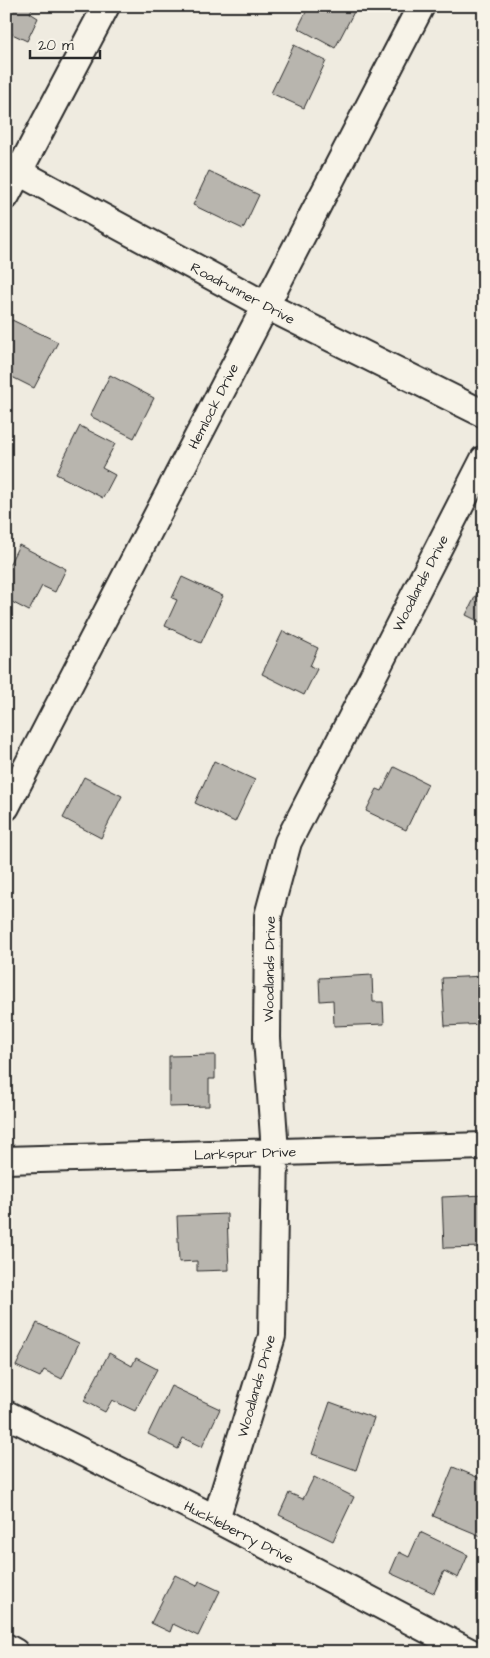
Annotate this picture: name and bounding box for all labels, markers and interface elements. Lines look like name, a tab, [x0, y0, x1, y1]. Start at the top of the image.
scale bar	[30, 28, 100, 60]
text: 20 m	[38, 35, 74, 56]
street label: Roadrunner Drive	[187, 258, 299, 330]
street label: Hemlock Drive	[184, 360, 244, 453]
street label: Woodlands Drive	[388, 531, 454, 635]
street label: Woodlands Drive	[259, 915, 281, 1022]
street label: Larkspur Drive	[194, 1142, 297, 1166]
street label: Woodlands Drive	[233, 1332, 281, 1440]
street label: Huckleberry Drive	[180, 1497, 297, 1569]

